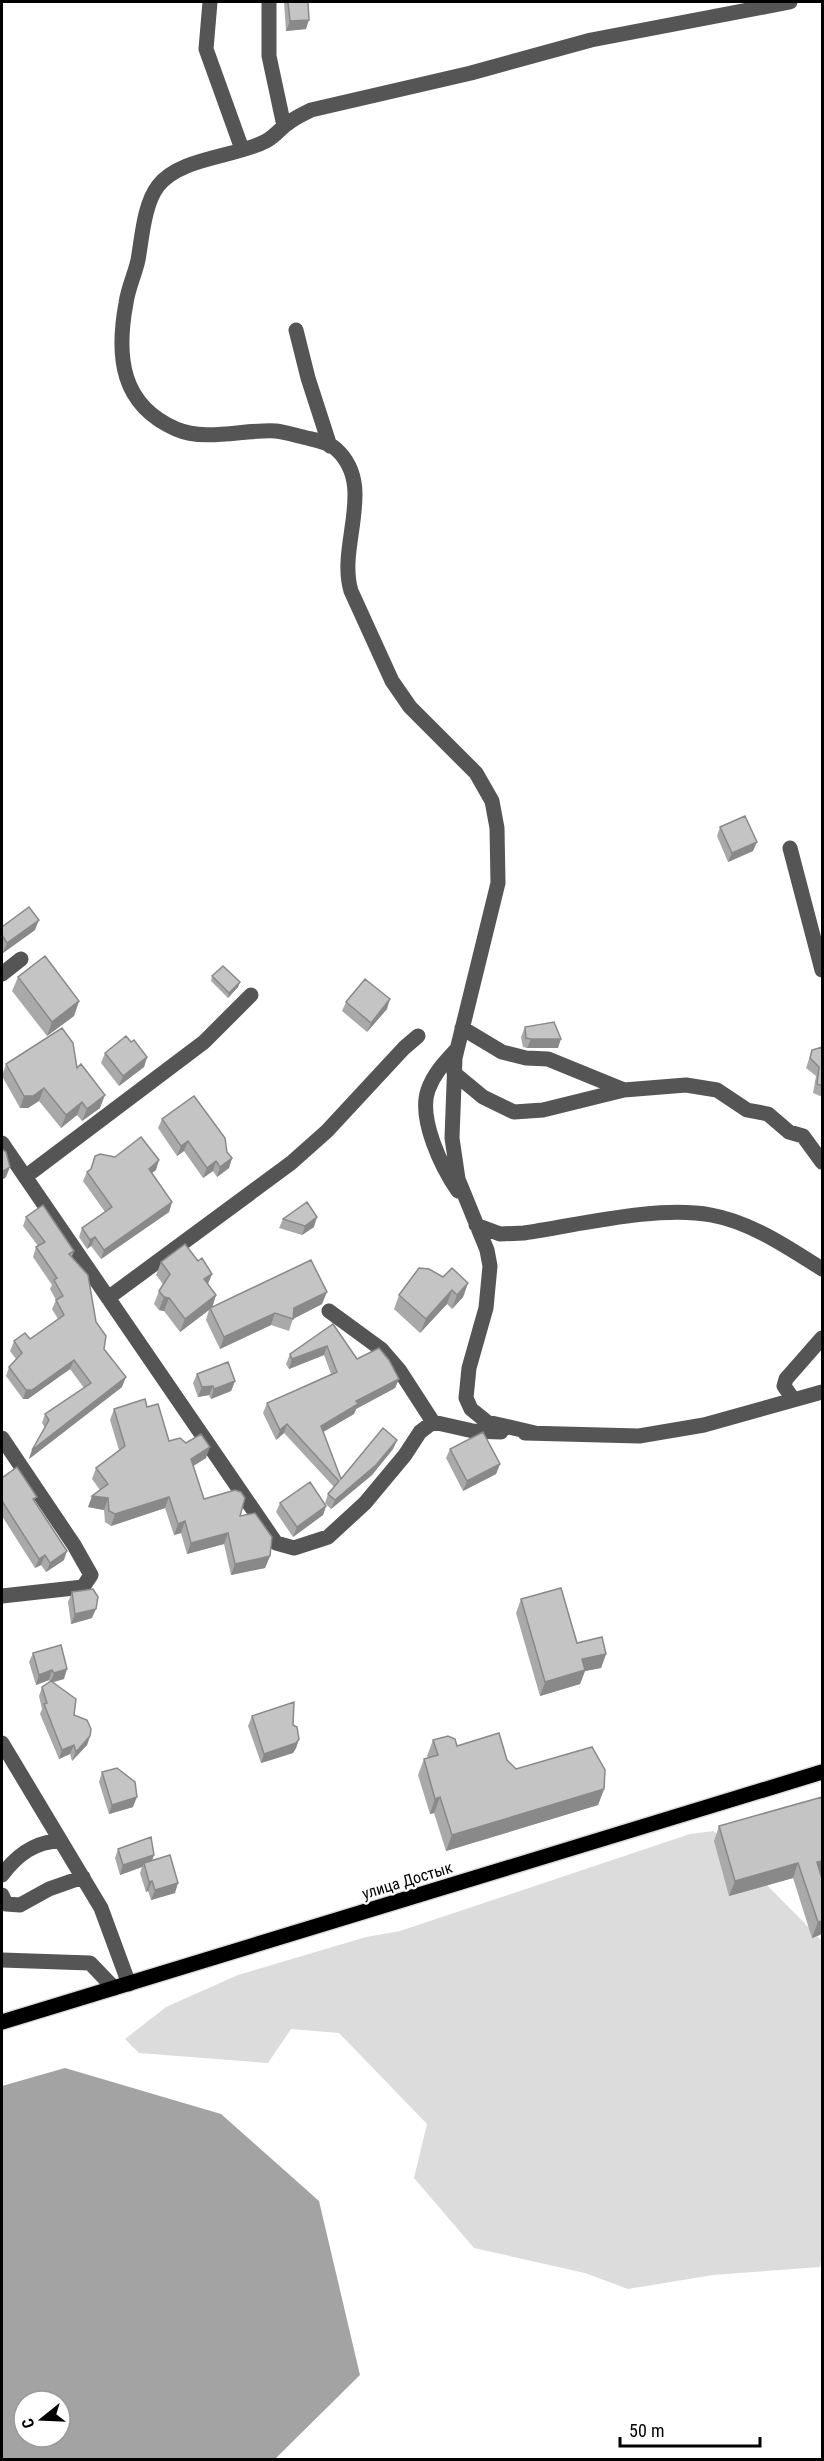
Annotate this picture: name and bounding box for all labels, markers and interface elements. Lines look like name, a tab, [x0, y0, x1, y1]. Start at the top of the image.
street label: улица Достык	[360, 1858, 455, 1903]
north arrow	[12, 2389, 72, 2449]
scale bar	[620, 2410, 760, 2448]
text: С	[18, 2416, 39, 2431]
text: 50 m	[629, 2420, 664, 2441]

